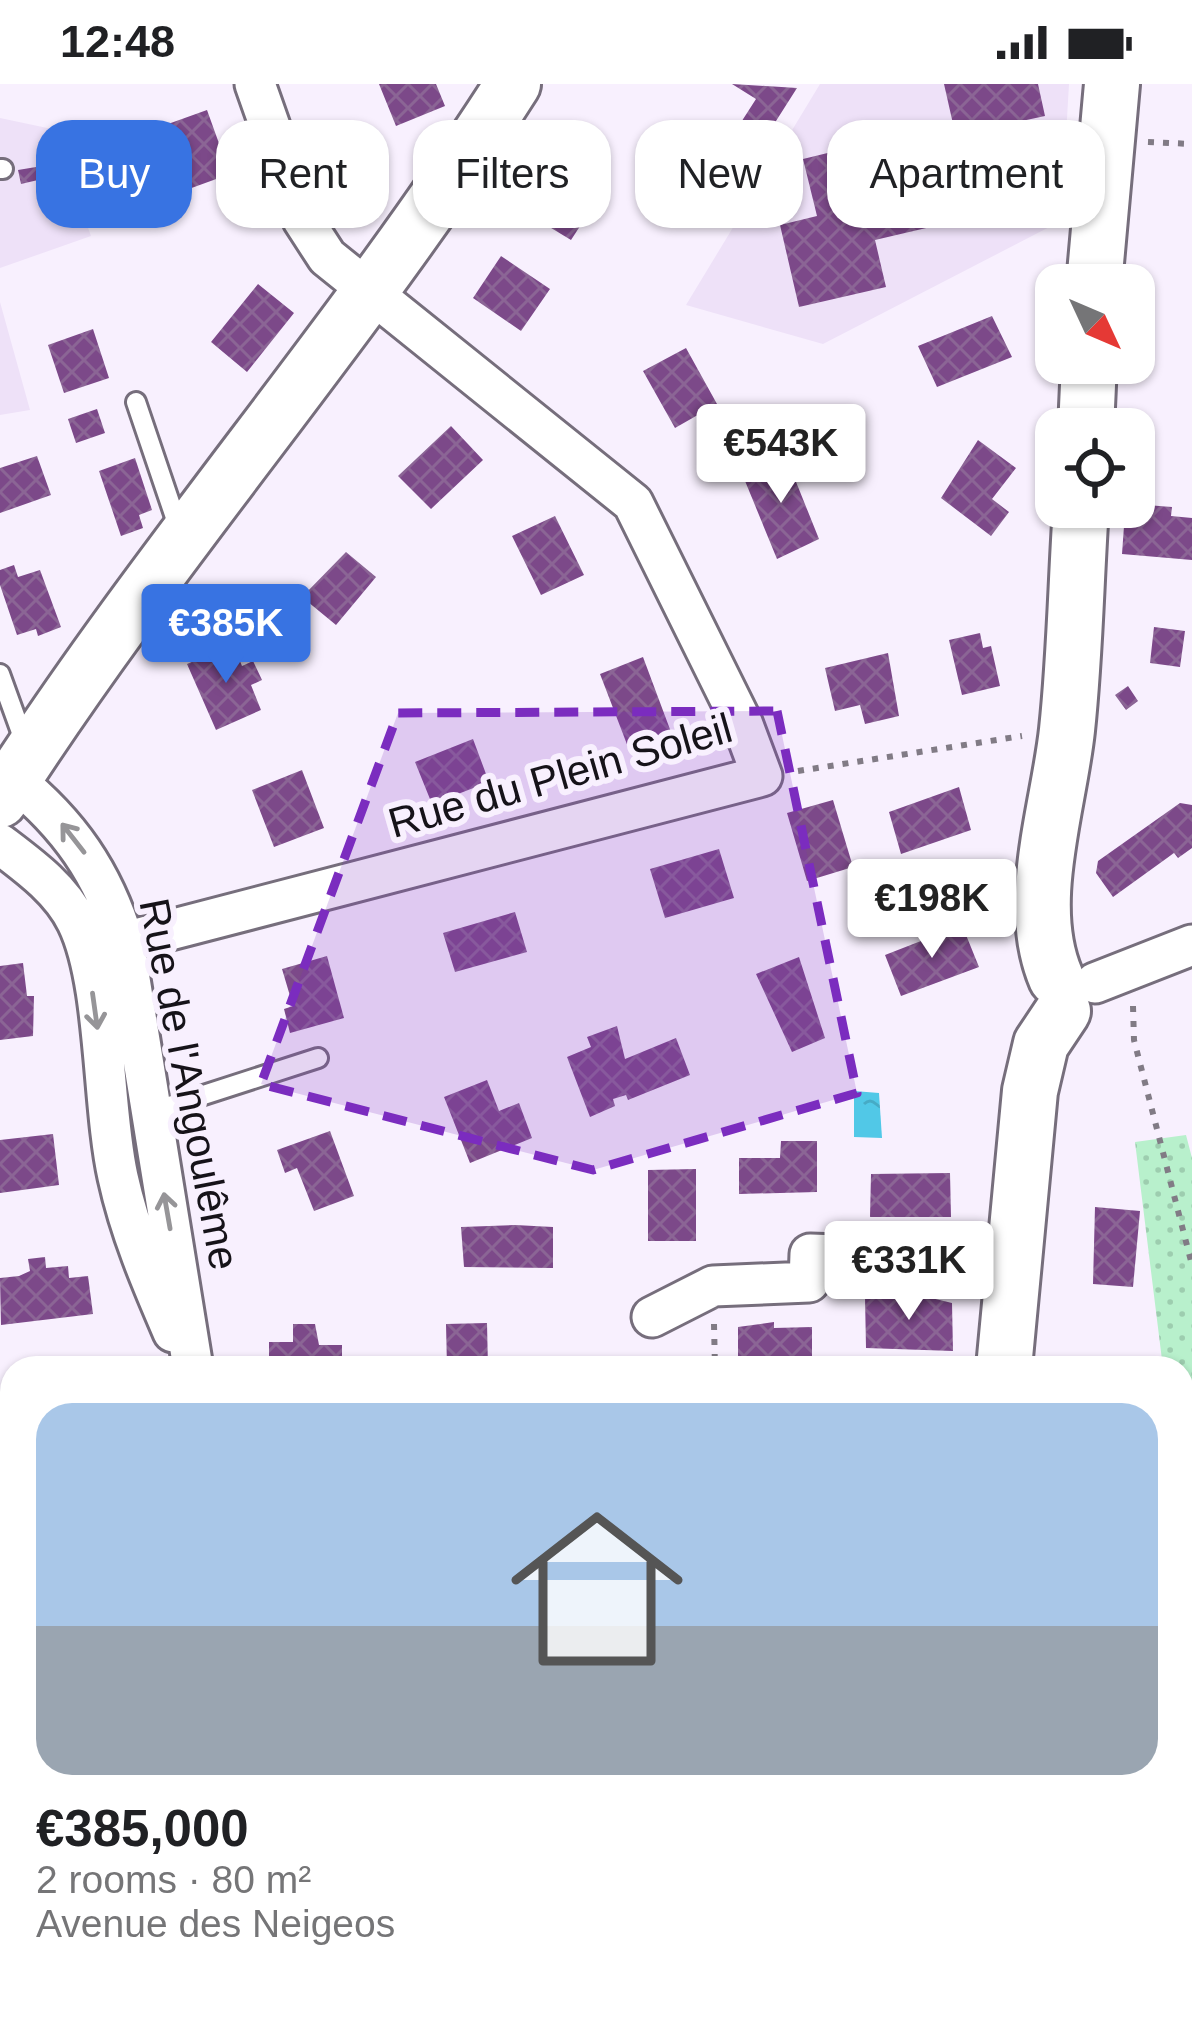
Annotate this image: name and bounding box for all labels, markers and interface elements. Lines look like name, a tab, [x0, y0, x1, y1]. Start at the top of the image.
text: 12:48	[60, 16, 175, 67]
chip: Buy	[36, 120, 192, 228]
chip: Rent	[216, 120, 389, 228]
chip: Filters	[413, 120, 611, 228]
chip: New	[635, 120, 803, 228]
chip: Apartment	[827, 120, 1105, 228]
north arrow	[1035, 264, 1155, 384]
map controls	[1035, 264, 1155, 528]
pin: €543K	[697, 404, 865, 506]
button: locate	[1035, 408, 1155, 528]
text: €543K	[724, 421, 838, 464]
pin: €385K	[142, 584, 310, 686]
text: €385K	[169, 601, 283, 644]
street label: Rue du Plein Soleil	[383, 704, 737, 847]
one-way arrow	[60, 822, 87, 854]
pin: €198K	[848, 859, 1016, 961]
text: €198K	[875, 876, 989, 919]
street label: Rue de l'Angoulême	[130, 895, 249, 1274]
one-way arrow	[84, 990, 107, 1029]
one-way arrow	[155, 1192, 177, 1231]
pin: €331K	[825, 1221, 993, 1323]
text: €331K	[852, 1238, 966, 1281]
icon: home	[489, 1481, 705, 1697]
text: €385,000	[36, 1800, 249, 1857]
text: 2 rooms · 80 m²	[36, 1858, 311, 1901]
text: Avenue des Neigeos	[36, 1902, 395, 1945]

